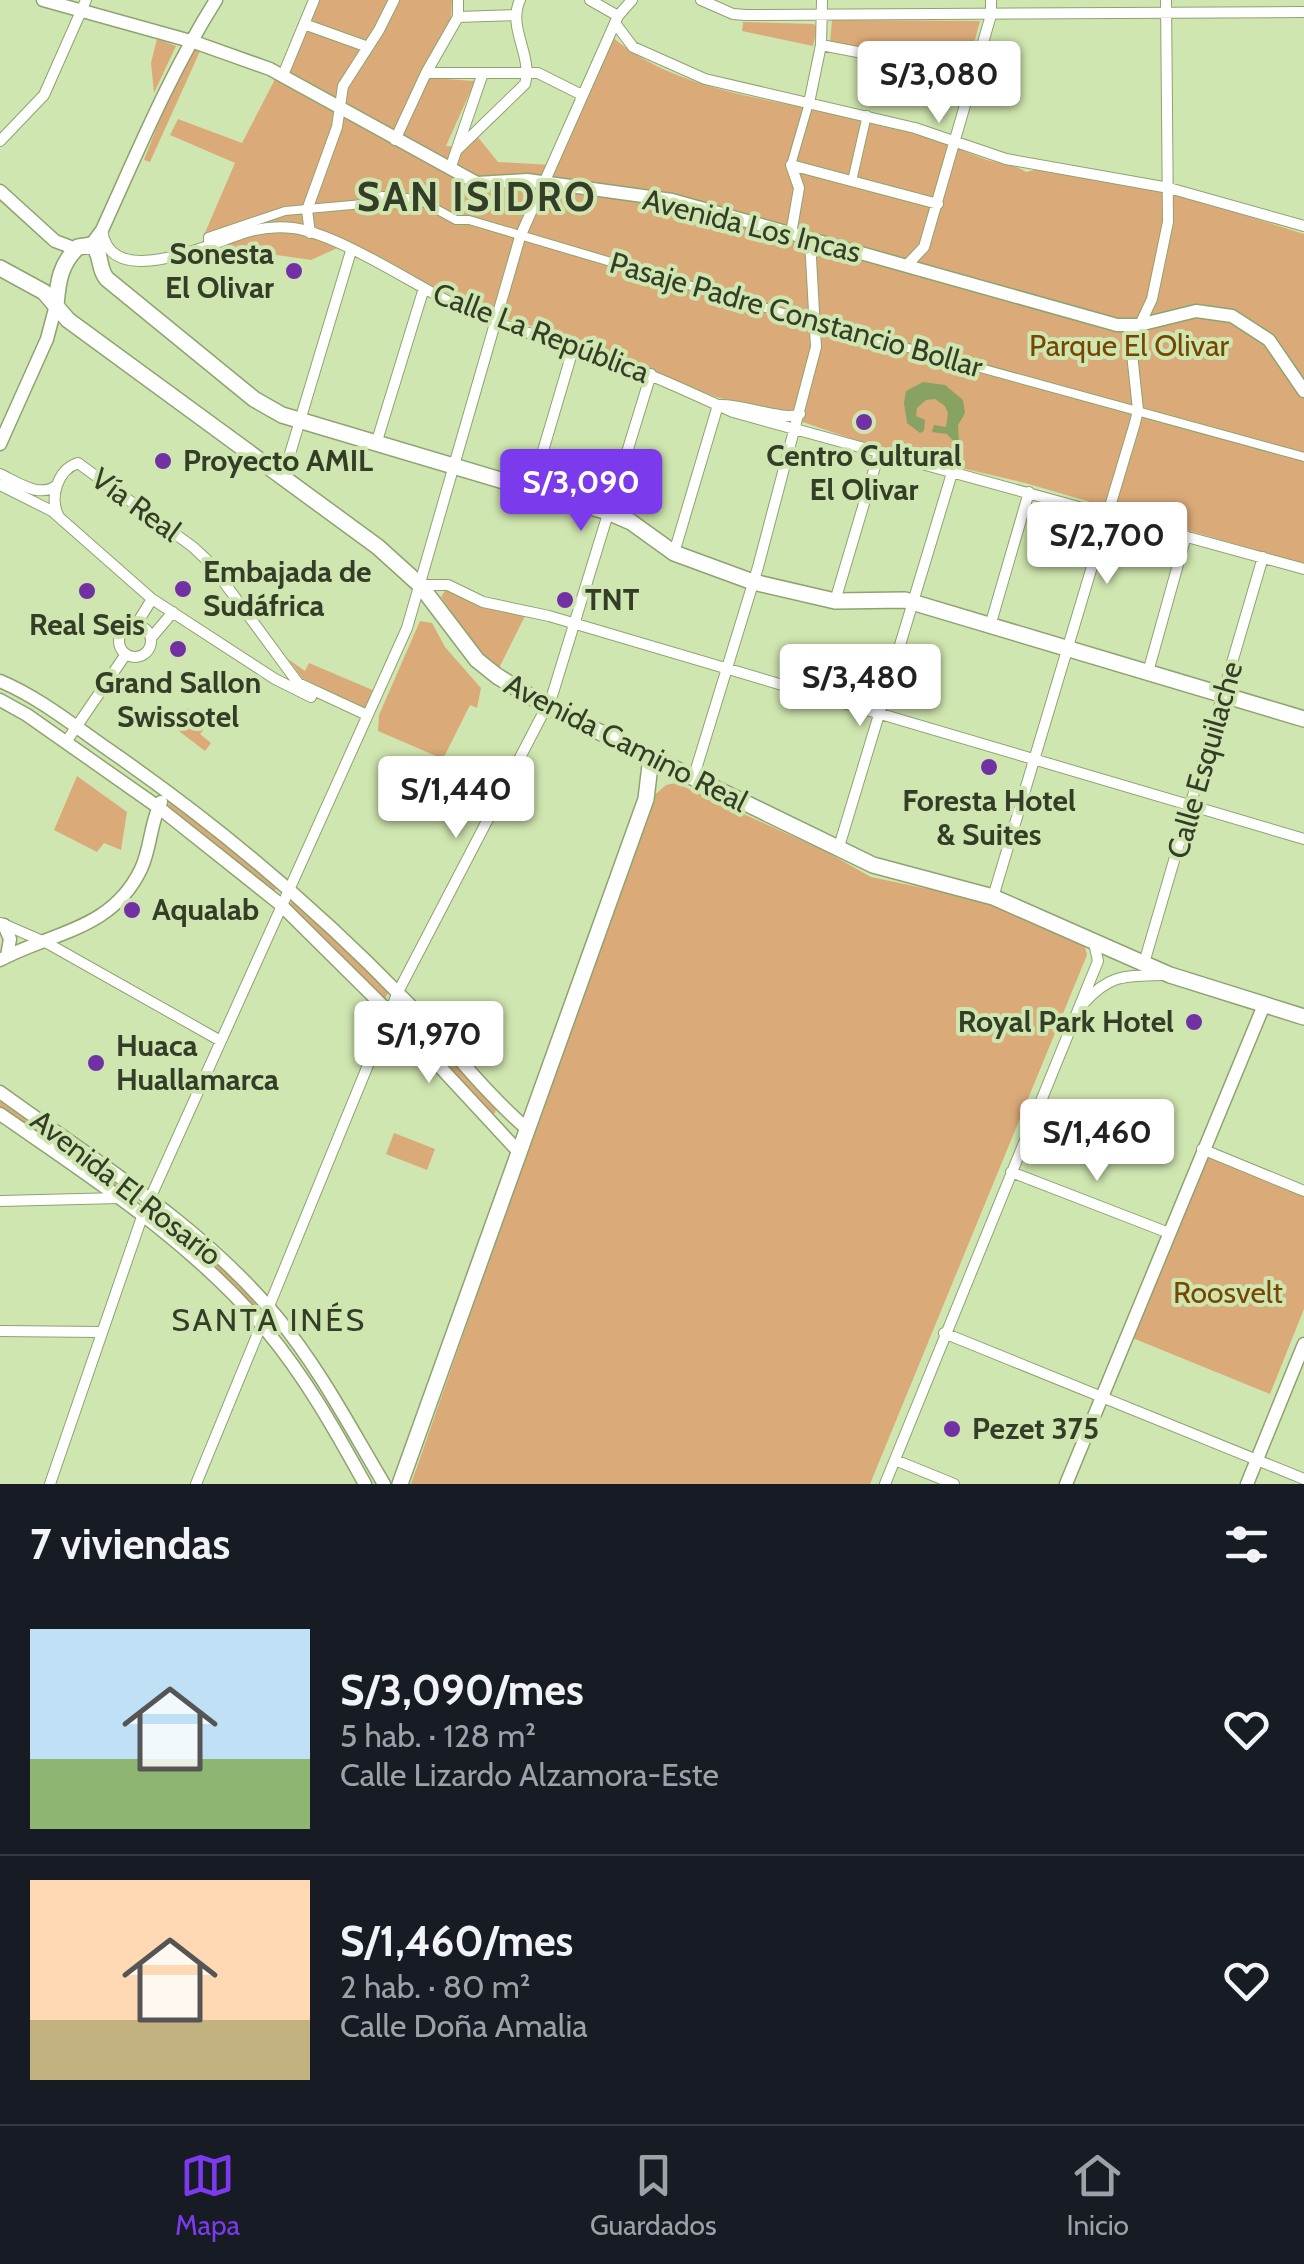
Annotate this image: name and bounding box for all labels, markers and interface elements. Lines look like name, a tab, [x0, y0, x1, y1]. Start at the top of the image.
pin: S/3,080	[847, 41, 1031, 126]
text: S/3,080	[880, 54, 998, 93]
district label: SAN ISIDRO	[357, 172, 597, 221]
street label: Avenida Los Incas	[639, 181, 865, 270]
place label: Sonesta El Olivar	[165, 235, 274, 306]
street label: Pasaje Padre Constancio Bollar	[605, 244, 987, 386]
marker: Sonesta El Olivar	[283, 260, 305, 282]
street label: Calle La República	[428, 274, 655, 391]
park label: Parque El Olivar	[1029, 327, 1230, 364]
marker: Centro Cultural El Olivar	[853, 411, 875, 433]
place label: Centro Cultural El Olivar	[766, 437, 962, 508]
place label: Proyecto AMIL	[183, 442, 373, 479]
pin: S/3,090	[489, 449, 673, 534]
marker: Proyecto AMIL	[152, 450, 174, 472]
street label: Vía Real	[84, 460, 188, 549]
text: S/3,090	[522, 462, 640, 501]
pin: S/2,700	[1015, 502, 1199, 587]
text: S/2,700	[1049, 515, 1165, 554]
place label: Embajada de Sudáfrica	[203, 553, 372, 624]
marker: Embajada de Sudáfrica	[172, 578, 194, 600]
marker: Real Seis	[76, 580, 98, 602]
place label: TNT	[585, 581, 640, 618]
marker: TNT	[554, 589, 576, 611]
place label: Real Seis	[29, 606, 145, 643]
marker: Grand Sallon Swissotel	[167, 638, 189, 660]
pin: S/3,480	[768, 644, 952, 729]
text: S/3,480	[802, 657, 918, 696]
street label: Calle Esquilache	[1159, 657, 1250, 863]
place label: Grand Sallon Swissotel	[95, 664, 261, 735]
street label: Avenida Camino Real	[498, 665, 754, 820]
pin: S/1,440	[364, 756, 548, 841]
marker: Foresta Hotel & Suites	[978, 756, 1000, 778]
text: S/1,440	[400, 769, 512, 808]
place label: Foresta Hotel & Suites	[902, 782, 1076, 853]
place label: Aqualab	[152, 891, 259, 928]
marker: Aqualab	[121, 899, 143, 921]
pin: S/1,970	[337, 1001, 521, 1086]
place label: Royal Park Hotel	[958, 1003, 1174, 1040]
marker: Royal Park Hotel	[1183, 1011, 1205, 1033]
text: S/1,970	[376, 1014, 482, 1053]
place label: Huaca Huallamarca	[116, 1027, 279, 1098]
marker: Huaca Huallamarca	[85, 1052, 107, 1074]
pin: S/1,460	[1005, 1099, 1189, 1184]
street label: Avenida El Rosario	[24, 1102, 229, 1274]
text: S/1,460	[1042, 1112, 1152, 1151]
park label: Roosvelt	[1173, 1274, 1283, 1311]
district label: SANTA INÉS	[171, 1300, 367, 1339]
place label: Pezet 375	[972, 1410, 1099, 1447]
marker: Pezet 375	[941, 1418, 963, 1440]
icon: filters	[1219, 1517, 1274, 1572]
text: 7 viviendas	[30, 1518, 230, 1570]
text: S/3,090/mes	[340, 1664, 584, 1716]
icon: home	[110, 1669, 230, 1789]
icon: heart	[1219, 1702, 1274, 1757]
text: 5 hab. · 128 m²	[340, 1716, 536, 1755]
text: Calle Lizardo Alzamora-Este	[340, 1755, 719, 1794]
text: S/1,460/mes	[340, 1915, 573, 1967]
icon: home	[110, 1920, 230, 2040]
icon: heart	[1219, 1953, 1274, 2008]
text: 2 hab. · 80 m²	[340, 1967, 530, 2006]
text: Calle Doña Amalia	[340, 2006, 588, 2045]
tab: Mapa	[175, 2148, 240, 2242]
tab: Guardados	[590, 2148, 717, 2242]
tab: Inicio	[1067, 2148, 1129, 2242]

